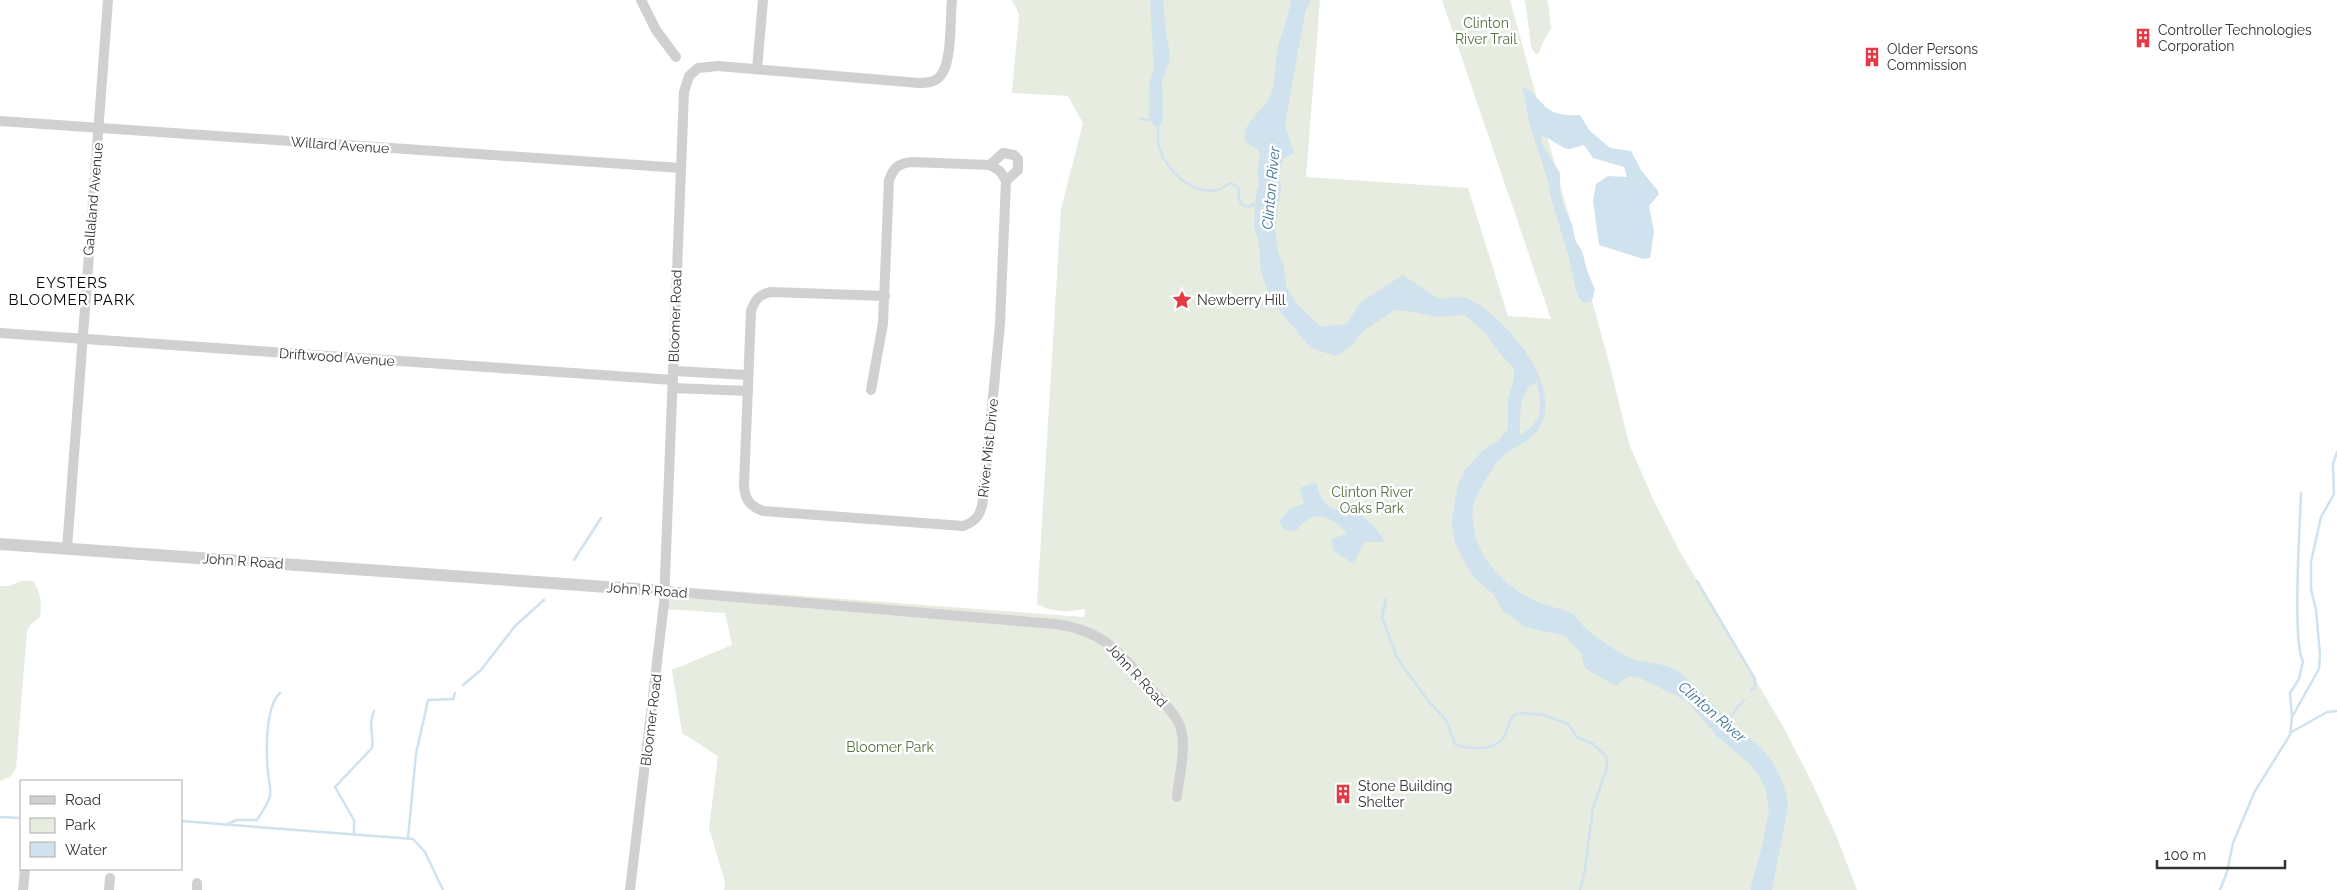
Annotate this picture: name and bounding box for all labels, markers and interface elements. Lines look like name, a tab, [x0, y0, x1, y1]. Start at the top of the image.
park label: Clinton River Trail	[1455, 15, 1517, 47]
place label: Controller Technologies Corporation	[2158, 22, 2312, 54]
building icon: Controller Technologies Corporation	[2132, 27, 2154, 49]
place label: Older Persons Commission	[1887, 41, 1978, 73]
building icon: Older Persons Commission	[1861, 46, 1883, 68]
street label: Willard Avenue	[290, 134, 390, 156]
street label: Gallaland Avenue	[80, 142, 106, 256]
water label: Clinton River	[1258, 145, 1284, 230]
street label: Bloomer Road	[665, 269, 685, 363]
district label: EYSTERS BLOOMER PARK	[9, 274, 135, 309]
place icon: Newberry Hill	[1171, 289, 1193, 311]
place label: Newberry Hill	[1197, 292, 1286, 308]
street label: Driftwood Avenue	[279, 345, 395, 369]
street label: River Mist Drive	[975, 398, 1001, 498]
park label: Clinton River Oaks Park	[1331, 484, 1413, 516]
street label: John R Road	[202, 550, 284, 572]
street label: John R Road	[606, 579, 688, 601]
street label: John R Road	[1103, 640, 1171, 710]
street label: Bloomer Road	[637, 673, 665, 767]
water label: Clinton River	[1675, 678, 1750, 747]
park label: Bloomer Park	[846, 739, 934, 755]
place label: Stone Building Shelter	[1358, 778, 1452, 810]
legend	[20, 780, 182, 870]
building icon: Stone Building Shelter	[1332, 783, 1354, 805]
text: Road	[65, 791, 101, 809]
text: Park	[65, 816, 96, 834]
scale bar	[2157, 838, 2284, 870]
text: Water	[65, 841, 108, 859]
text: 100 m	[2164, 846, 2206, 864]

